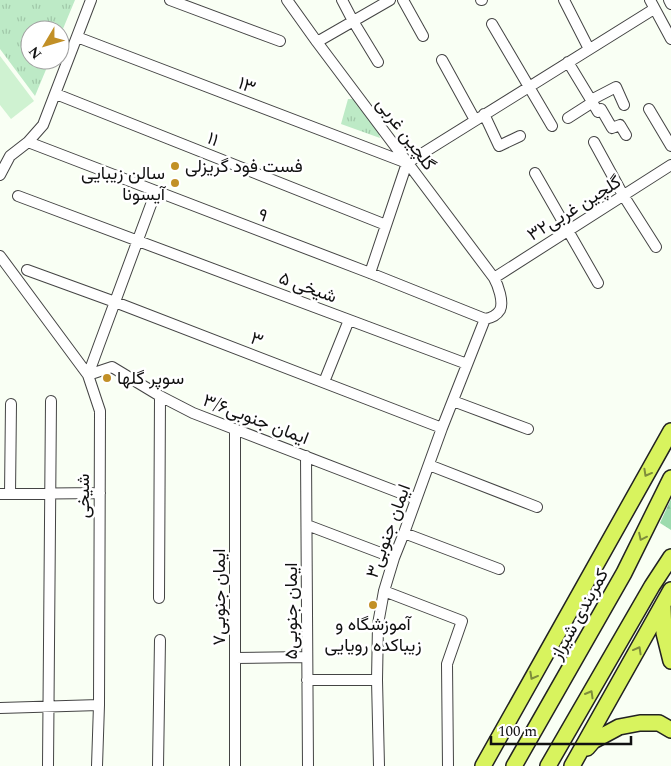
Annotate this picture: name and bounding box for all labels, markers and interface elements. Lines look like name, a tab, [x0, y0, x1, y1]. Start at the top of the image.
north arrow	[20, 20, 70, 70]
text: N	[23, 42, 47, 64]
street label: ۱۳	[234, 70, 260, 101]
street label: گلچین غربی	[369, 92, 442, 176]
street label: ۱۱	[203, 125, 223, 154]
place label: فست فود گریزلی	[185, 153, 303, 180]
place label: سالن زیبایی آیسونا	[81, 160, 167, 208]
marker: فست فود گریزلی	[169, 160, 181, 172]
street label: گلچین غربی۳۲	[522, 169, 627, 248]
marker: سالن زیبایی آیسونا	[169, 177, 181, 189]
street label: ۹	[254, 201, 272, 230]
street label: شیخی ۵	[275, 265, 341, 310]
street label: ۳	[246, 325, 267, 354]
place label: سوپر گلها	[117, 365, 184, 392]
marker: سوپر گلها	[101, 372, 113, 384]
street label: ایمان جنوبی۳/۶	[199, 387, 313, 452]
one-way arrow	[643, 468, 653, 477]
street label: شیخی	[70, 474, 97, 518]
street label: ایمان جنوبی۳	[359, 480, 418, 582]
one-way arrow	[638, 532, 648, 541]
street label: ایمان جنوبی۷	[206, 549, 233, 645]
street label: ایمان جنوبی۵	[278, 563, 305, 659]
street label: کمربندی شیراز	[543, 564, 616, 666]
marker: آموزشگاه و زیباکده رویایی	[367, 599, 379, 611]
place label: آموزشگاه و زیباکده رویایی	[324, 611, 422, 659]
one-way arrow	[631, 646, 641, 655]
one-way arrow	[530, 671, 540, 680]
one-way arrow	[583, 690, 593, 699]
scale bar	[491, 714, 631, 746]
text: 100 m	[498, 720, 537, 743]

